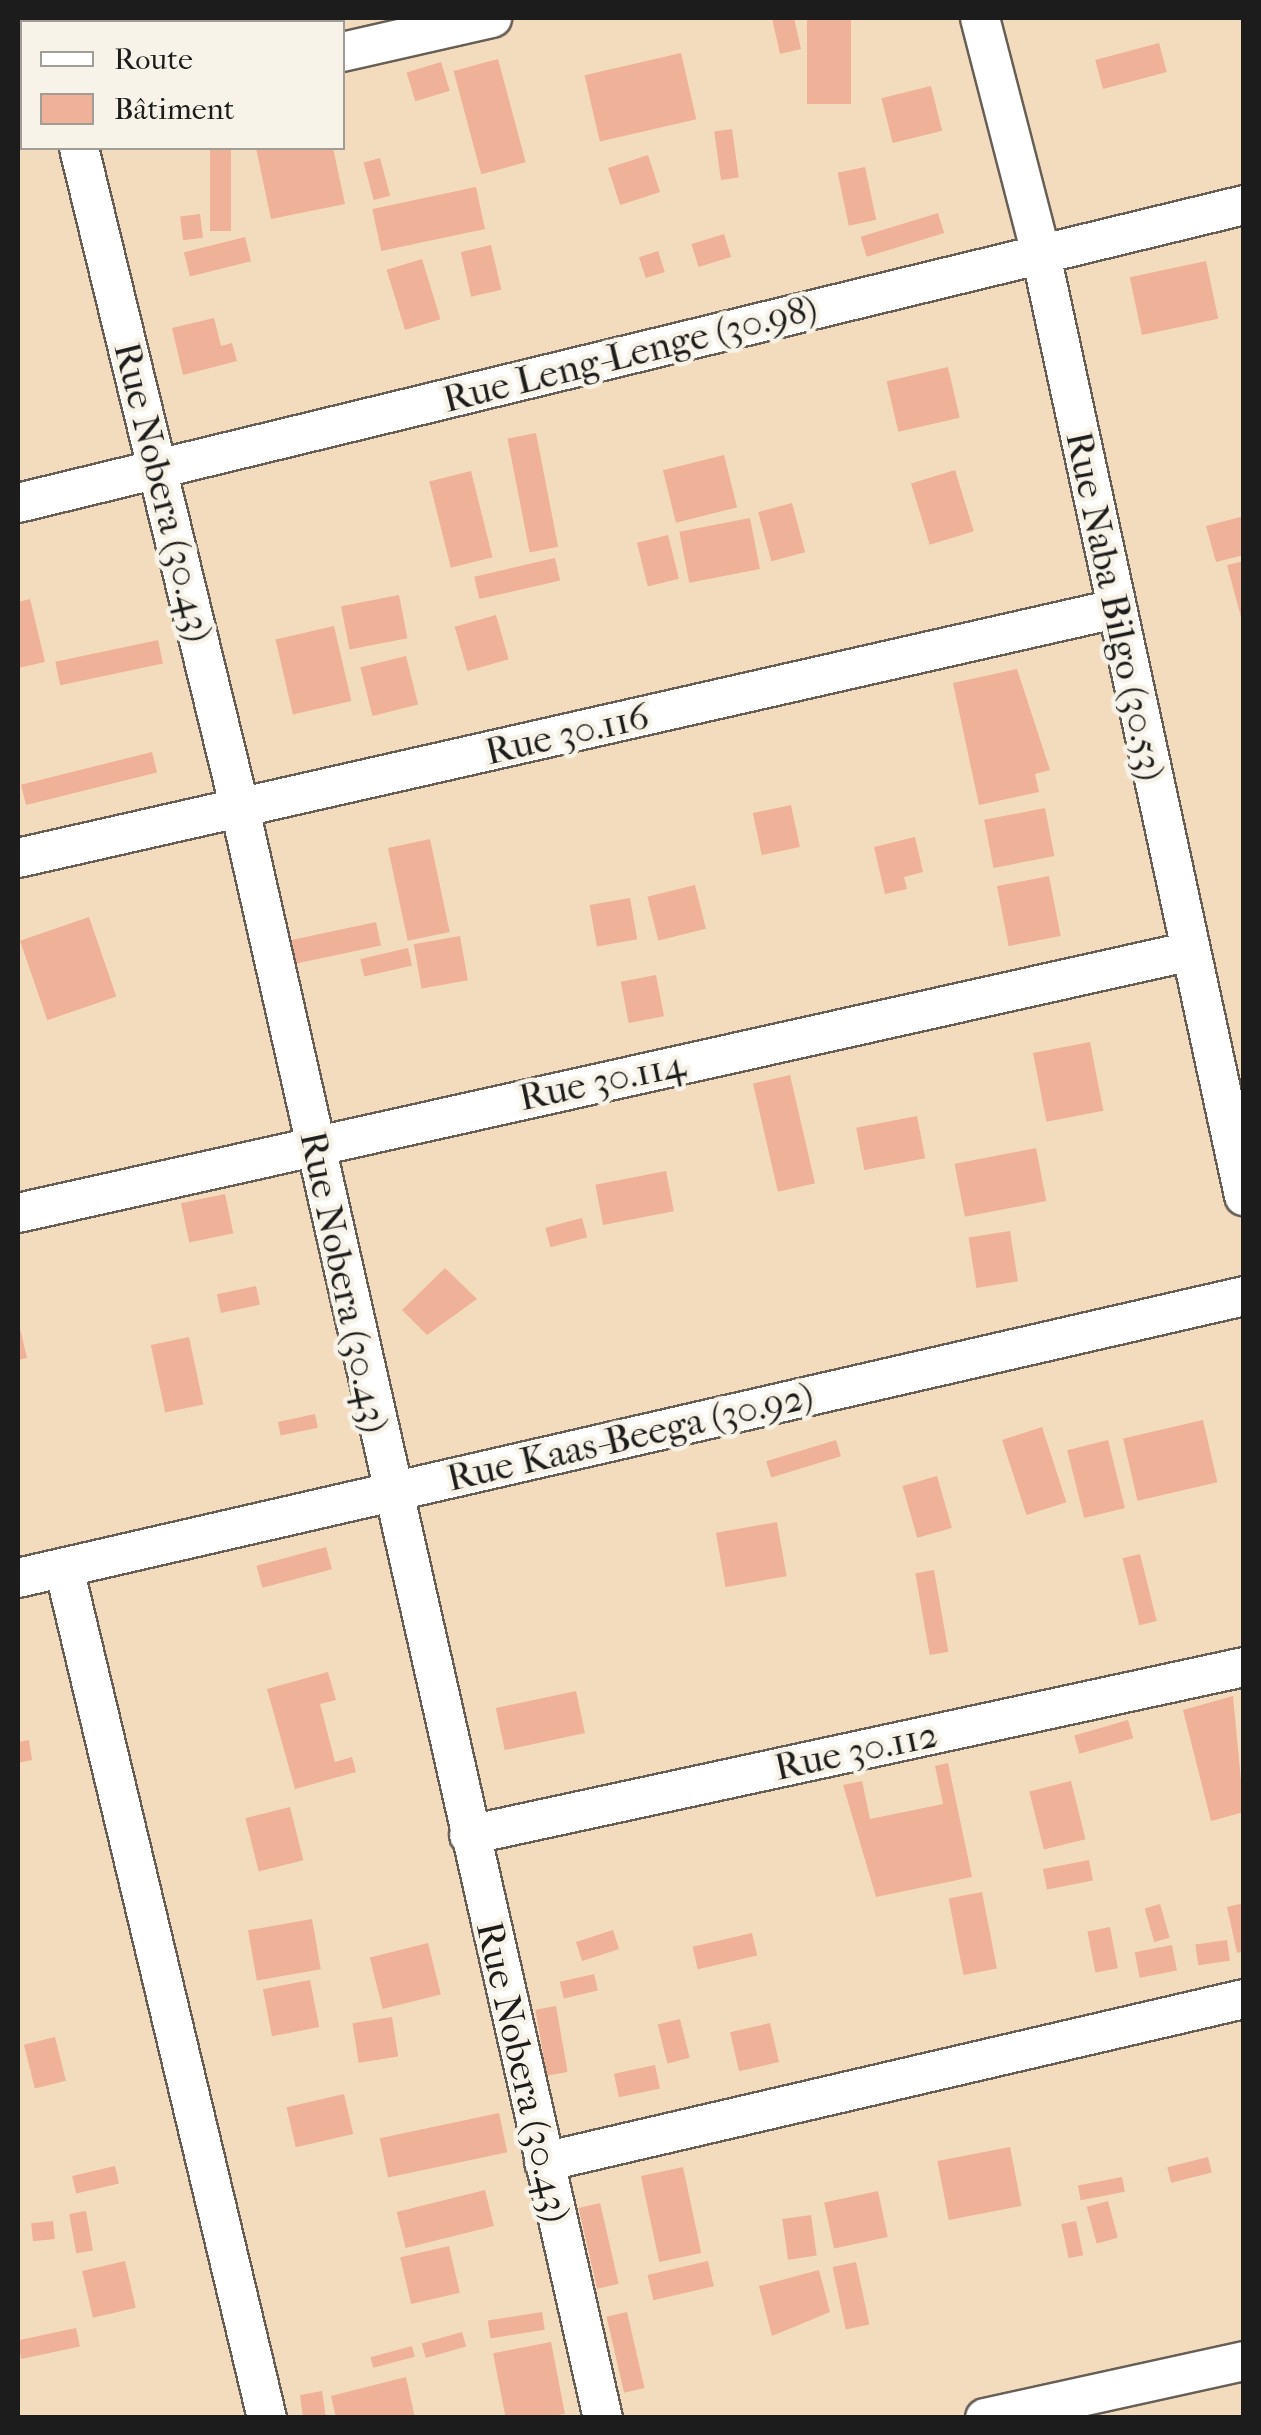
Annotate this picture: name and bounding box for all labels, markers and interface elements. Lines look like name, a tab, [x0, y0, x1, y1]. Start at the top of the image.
legend	[20, 20, 345, 150]
text: Route	[114, 42, 193, 77]
text: Bâtiment	[114, 92, 235, 127]
street label: Rue Leng-Lenge (30.98)	[438, 285, 822, 423]
street label: Rue Nobera (30.43)	[104, 337, 222, 647]
street label: Rue Naba Bilgo (30.53)	[1056, 427, 1174, 785]
street label: Rue 30.116	[481, 693, 653, 775]
street label: Rue 30.114	[515, 1041, 689, 1121]
street label: Rue Nobera (30.43)	[290, 1127, 398, 1437]
street label: Rue Kaas-Beega (30.92)	[442, 1373, 818, 1501]
street label: Rue 30.112	[770, 1711, 942, 1791]
street label: Rue Nobera (30.43)	[466, 1917, 580, 2227]

